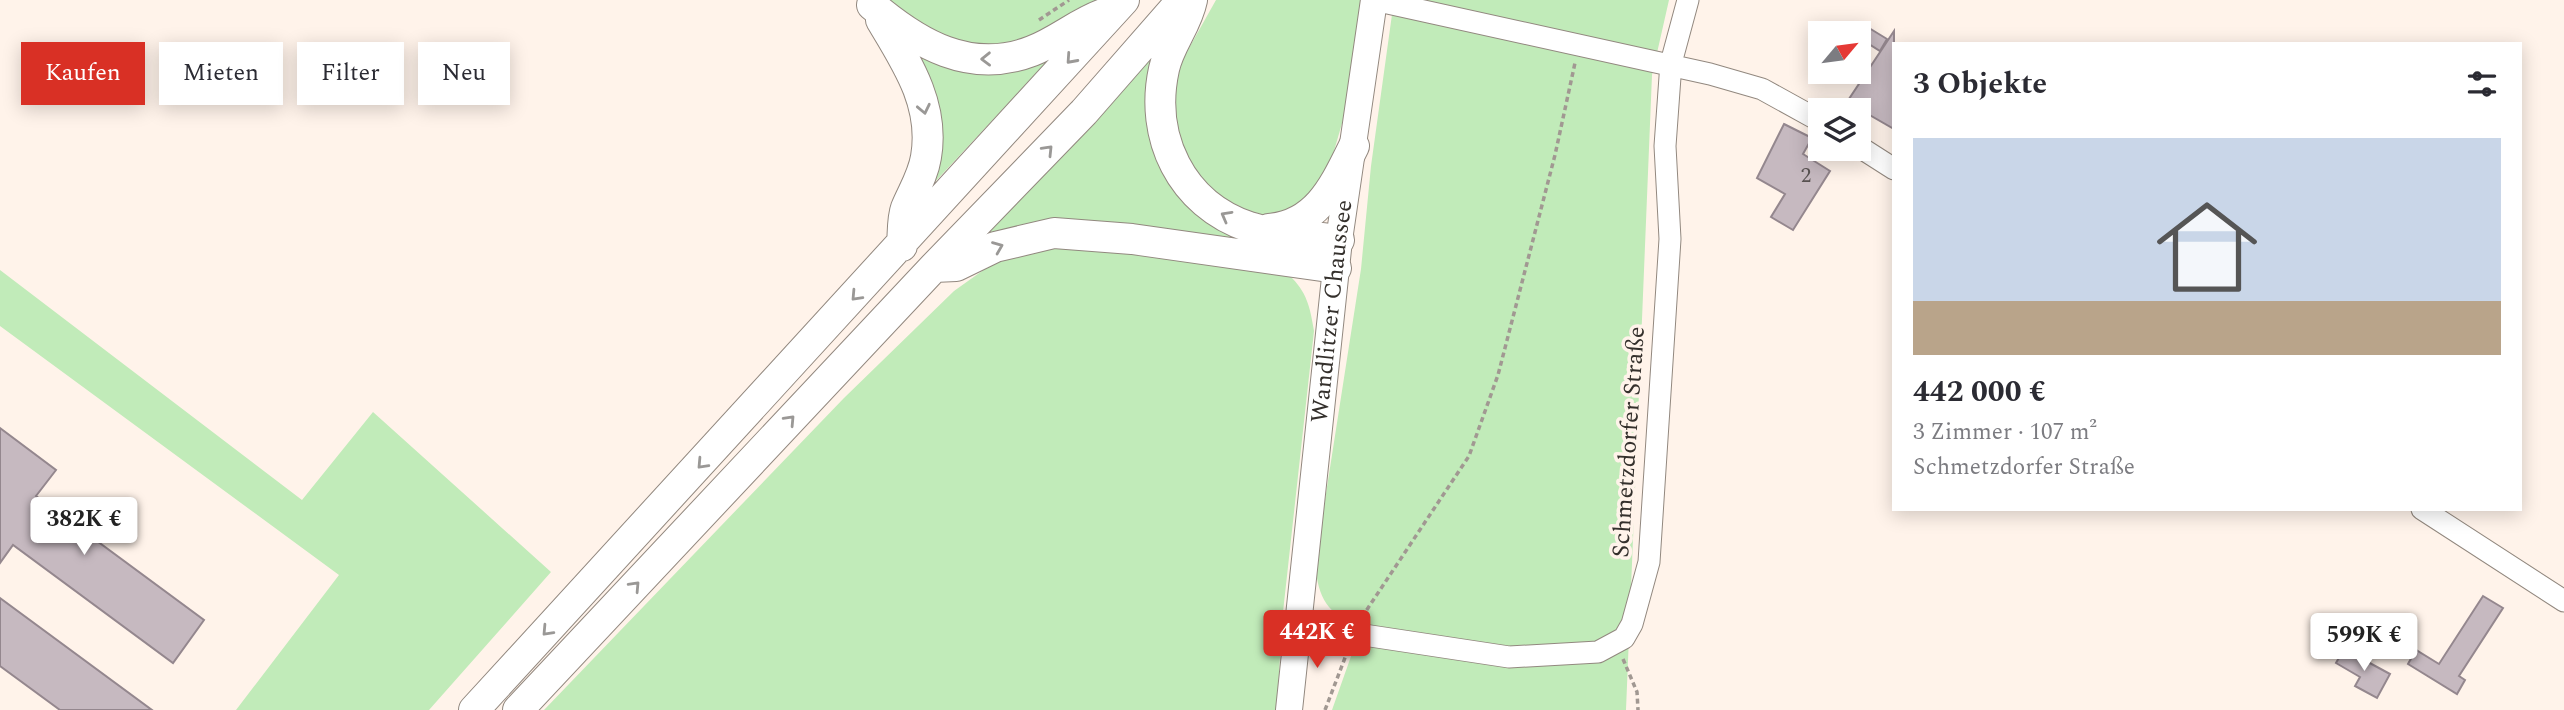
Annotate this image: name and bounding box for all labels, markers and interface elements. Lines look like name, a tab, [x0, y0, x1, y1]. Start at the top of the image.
north arrow	[1808, 21, 1871, 84]
map controls	[1808, 21, 1871, 161]
chip: Kaufen	[21, 42, 145, 105]
chip: Mieten	[159, 42, 283, 105]
chip: Filter	[297, 42, 404, 105]
chip: Neu	[418, 42, 510, 105]
one-way arrow	[980, 51, 991, 67]
one-way arrow	[1067, 51, 1079, 64]
text: 3 Objekte	[1913, 61, 2047, 107]
icon: filters	[2463, 65, 2501, 103]
button: layers	[1808, 98, 1871, 161]
one-way arrow	[916, 103, 931, 115]
one-way arrow	[1040, 145, 1053, 158]
house number: 2	[1801, 160, 1811, 192]
icon: home	[2144, 184, 2270, 310]
street label: Wandlitzer Chaussee	[1302, 197, 1363, 425]
one-way arrow	[1220, 211, 1233, 224]
one-way arrow	[990, 241, 1003, 255]
one-way arrow	[852, 288, 864, 301]
street label: Schmetzdorfer Straße	[1603, 325, 1655, 559]
text: 442 000 €	[1913, 369, 2046, 415]
one-way arrow	[782, 415, 795, 428]
text: 3 Zimmer · 107 m²	[1913, 415, 2097, 450]
text: Schmetzdorfer Straße	[1913, 450, 2135, 485]
one-way arrow	[697, 456, 710, 469]
pin: 382K €	[27, 498, 141, 557]
text: 382K €	[46, 502, 122, 537]
one-way arrow	[626, 581, 639, 594]
pin: 442K €	[1260, 610, 1374, 670]
pin: 599K €	[2307, 614, 2421, 673]
text: 442K €	[1279, 615, 1355, 650]
text: 599K €	[2326, 618, 2402, 653]
one-way arrow	[543, 623, 556, 636]

